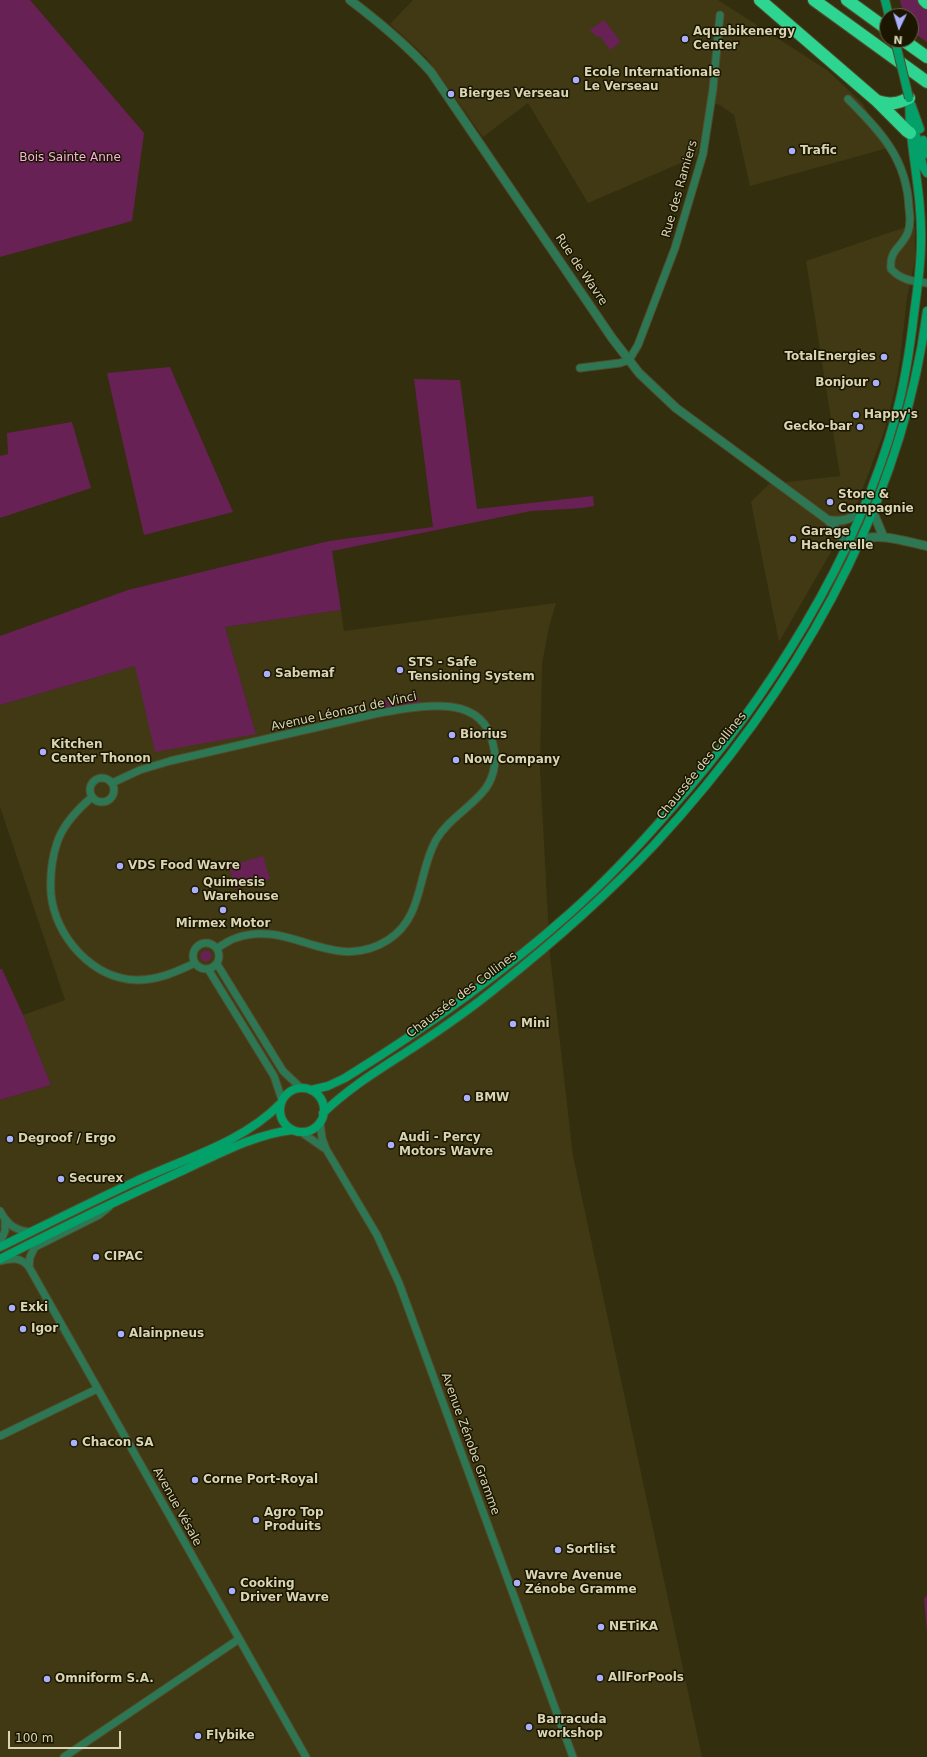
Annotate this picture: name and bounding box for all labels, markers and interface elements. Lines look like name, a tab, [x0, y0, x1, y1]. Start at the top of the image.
north arrow	[879, 8, 919, 48]
place label: Aquabikenergy Center	[693, 25, 795, 53]
text: N	[893, 33, 903, 46]
marker: Aquabikenergy Center	[680, 34, 690, 44]
place label: Ecole Internationale Le Verseau	[584, 66, 720, 94]
marker: Ecole Internationale Le Verseau	[571, 75, 581, 85]
place label: Bierges Verseau	[459, 87, 569, 101]
marker: Bierges Verseau	[446, 89, 456, 99]
street label: Rue des Ramiers	[659, 139, 701, 239]
place label: Trafic	[800, 144, 837, 158]
marker: Trafic	[787, 146, 797, 156]
park label: Bois Sainte Anne	[19, 151, 121, 165]
street label: Rue de Wavre	[552, 232, 610, 308]
place label: TotalEnergies	[784, 350, 876, 364]
marker: TotalEnergies	[879, 352, 889, 362]
place label: Bonjour	[815, 376, 868, 390]
marker: Bonjour	[871, 378, 881, 388]
place label: Happy's	[864, 408, 918, 422]
marker: Happy's	[851, 410, 861, 420]
place label: Gecko-bar	[783, 420, 852, 434]
marker: Gecko-bar	[855, 422, 865, 432]
place label: Store & Compagnie	[838, 488, 914, 516]
marker: Store & Compagnie	[825, 497, 835, 507]
place label: Garage Hacherelle	[801, 525, 873, 553]
marker: Garage Hacherelle	[788, 534, 798, 544]
place label: STS - Safe Tensioning System	[408, 656, 535, 684]
marker: STS - Safe Tensioning System	[395, 665, 405, 675]
place label: Sabemaf	[275, 667, 334, 681]
marker: Sabemaf	[262, 669, 272, 679]
street label: Avenue Léonard de Vinci	[270, 690, 418, 734]
street label: Chaussée des Collines	[654, 709, 750, 823]
place label: Biorius	[460, 728, 507, 742]
marker: Biorius	[447, 730, 457, 740]
place label: Kitchen Center Thonon	[51, 738, 151, 766]
marker: Kitchen Center Thonon	[38, 747, 48, 757]
place label: Now Company	[464, 753, 560, 767]
marker: Now Company	[451, 755, 461, 765]
place label: VDS Food Wavre	[128, 859, 240, 873]
marker: VDS Food Wavre	[115, 861, 125, 871]
place label: Quimesis Warehouse	[203, 876, 279, 904]
marker: Quimesis Warehouse	[190, 885, 200, 895]
marker: Mirmex Motor	[218, 905, 228, 915]
place label: Mirmex Motor	[176, 917, 270, 931]
street label: Chaussée des Collines	[404, 949, 520, 1041]
place label: Mini	[521, 1017, 550, 1031]
marker: Mini	[508, 1019, 518, 1029]
place label: BMW	[475, 1091, 509, 1105]
marker: BMW	[462, 1093, 472, 1103]
place label: Audi - Percy Motors Wavre	[399, 1131, 493, 1159]
place label: Degroof / Ergo	[18, 1132, 116, 1146]
marker: Degroof / Ergo	[5, 1134, 15, 1144]
marker: Audi - Percy Motors Wavre	[386, 1140, 396, 1150]
place label: Securex	[69, 1172, 123, 1186]
marker: Securex	[56, 1174, 66, 1184]
place label: CIPAC	[104, 1250, 143, 1264]
marker: CIPAC	[91, 1252, 101, 1262]
place label: Exki	[20, 1301, 48, 1315]
marker: Exki	[7, 1303, 17, 1313]
place label: Igor	[31, 1322, 58, 1336]
marker: Igor	[18, 1324, 28, 1334]
place label: Alainpneus	[129, 1327, 204, 1341]
marker: Alainpneus	[116, 1329, 126, 1339]
street label: Avenue Zénobe Gramme	[438, 1371, 502, 1517]
place label: Chacon SA	[82, 1436, 153, 1450]
marker: Chacon SA	[69, 1438, 79, 1448]
street label: Avenue Vésale	[150, 1465, 204, 1549]
place label: Corne Port-Royal	[203, 1473, 318, 1487]
marker: Corne Port-Royal	[190, 1475, 200, 1485]
place label: Agro Top Produits	[264, 1506, 324, 1534]
marker: Agro Top Produits	[251, 1515, 261, 1525]
place label: Sortlist	[566, 1543, 616, 1557]
marker: Sortlist	[553, 1545, 563, 1555]
place label: Wavre Avenue Zénobe Gramme	[525, 1569, 637, 1597]
place label: Cooking Driver Wavre	[240, 1577, 329, 1605]
marker: Wavre Avenue Zénobe Gramme	[512, 1578, 522, 1588]
marker: Cooking Driver Wavre	[227, 1586, 237, 1596]
place label: NETiKA	[609, 1620, 658, 1634]
marker: NETiKA	[596, 1622, 606, 1632]
place label: AllForPools	[608, 1671, 684, 1685]
place label: Omniform S.A.	[55, 1672, 154, 1686]
marker: AllForPools	[595, 1673, 605, 1683]
marker: Omniform S.A.	[42, 1674, 52, 1684]
place label: Barracuda workshop	[537, 1713, 607, 1741]
marker: Barracuda workshop	[524, 1722, 534, 1732]
scale bar	[10, 1723, 123, 1749]
place label: Flybike	[206, 1729, 255, 1743]
text: 100 m	[15, 1731, 53, 1745]
marker: Flybike	[193, 1731, 203, 1741]

